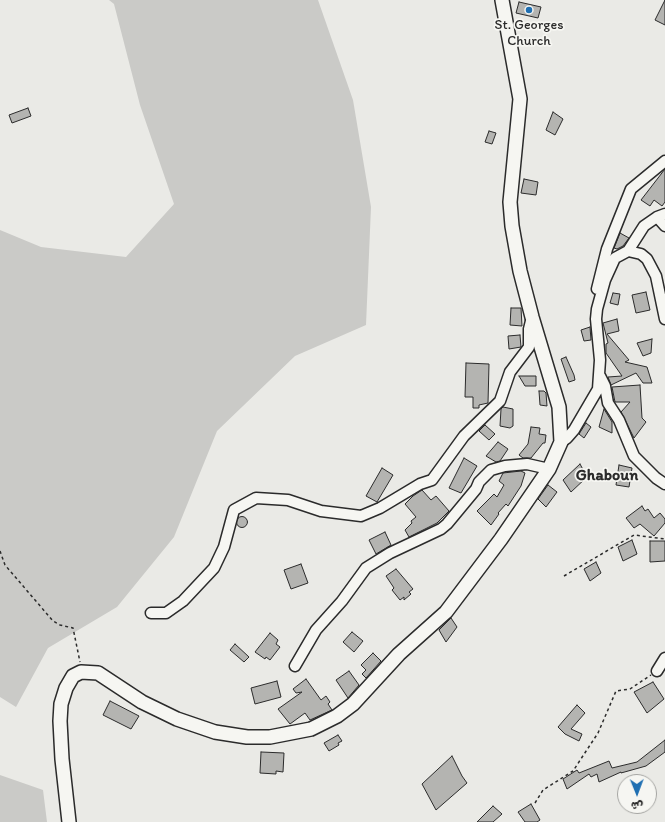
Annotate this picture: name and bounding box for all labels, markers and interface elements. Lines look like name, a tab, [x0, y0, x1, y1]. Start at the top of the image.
marker: St. Georges Church	[524, 5, 534, 15]
place label: St. Georges Church	[495, 17, 563, 50]
district label: Ghaboun	[576, 466, 638, 486]
north arrow	[617, 774, 657, 814]
text: ش	[631, 799, 643, 812]

